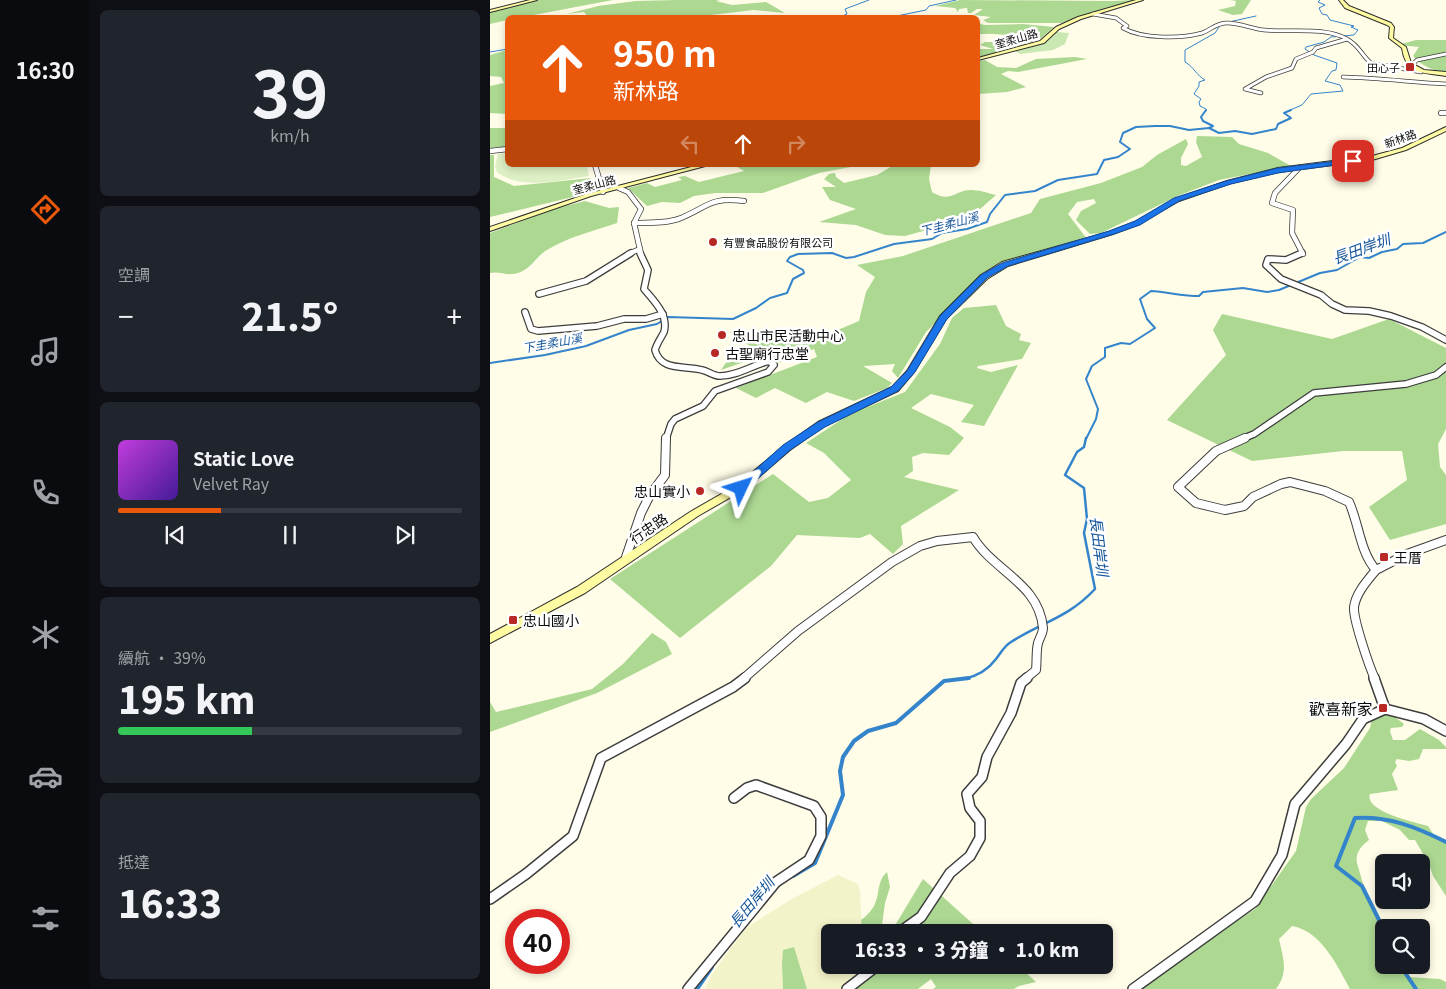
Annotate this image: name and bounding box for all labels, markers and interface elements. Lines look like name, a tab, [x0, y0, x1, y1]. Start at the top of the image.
street label: 奎柔山路	[993, 24, 1039, 52]
text: 950 m	[613, 26, 717, 77]
icon: ahead	[530, 35, 595, 100]
text: 39	[252, 43, 328, 137]
text: 16:30	[15, 53, 75, 85]
place label: 田心子	[1367, 59, 1400, 75]
marker: 田心子	[1404, 61, 1416, 73]
text: 新林路	[613, 73, 679, 105]
text: km/h	[270, 123, 310, 147]
street label: 新林路	[1382, 125, 1418, 151]
icon: left	[676, 130, 704, 158]
icon: ahead	[729, 130, 757, 158]
icon: right	[782, 130, 810, 158]
pin	[1332, 140, 1374, 182]
icon: arrive	[1339, 147, 1367, 175]
street label: 奎柔山路	[571, 171, 617, 197]
icon: directions	[28, 192, 63, 227]
water label: 下圭柔山溪	[918, 207, 982, 239]
water label: 長田岸圳	[1329, 227, 1395, 268]
place label: 有豐食品股份有限公司	[723, 234, 833, 250]
marker: 有豐食品股份有限公司	[707, 236, 719, 248]
text: 空調	[118, 262, 150, 286]
text: 21.5°	[242, 287, 338, 342]
text: −	[118, 295, 134, 335]
text: +	[446, 295, 462, 335]
place label: 忠山市民活動中心	[732, 325, 844, 345]
water label: 下圭柔山溪	[521, 328, 585, 356]
marker: 忠山市民活動中心	[716, 329, 728, 341]
icon: music	[28, 334, 63, 369]
place label: 古聖廟行忠堂	[725, 343, 809, 363]
marker: 古聖廟行忠堂	[709, 347, 721, 359]
text: Static Love	[193, 444, 294, 471]
position arrow	[714, 461, 766, 513]
text: Velvet Ray	[193, 471, 269, 495]
icon: phone	[28, 475, 63, 510]
place label: 忠山實小	[634, 481, 690, 501]
marker: 忠山實小	[694, 485, 706, 497]
street label: 行忠路	[625, 508, 671, 548]
water label: 長田岸圳	[1086, 515, 1114, 579]
icon: previous	[161, 521, 189, 549]
icon: pause	[276, 521, 304, 549]
icon: next	[391, 521, 419, 549]
place label: 王厝	[1394, 547, 1422, 567]
marker: 王厝	[1378, 551, 1390, 563]
place label: 忠山國小	[523, 610, 579, 630]
marker: 忠山國小	[507, 614, 519, 626]
icon: climate	[28, 617, 63, 652]
text: 續航 · 39%	[118, 645, 206, 669]
text: 195 km	[118, 670, 256, 725]
place label: 歡喜新家	[1309, 696, 1373, 720]
marker: 歡喜新家	[1377, 702, 1389, 714]
icon: car	[28, 759, 63, 794]
text: 抵達	[118, 849, 150, 873]
map controls	[1375, 854, 1430, 974]
button: sound	[1375, 854, 1430, 909]
water label: 長田岸圳	[724, 871, 780, 932]
text: 16:33	[118, 874, 222, 929]
icon: filters	[28, 901, 63, 936]
speed limit sign: 40	[505, 909, 570, 974]
button: search	[1375, 919, 1430, 974]
text: 16:33 · 3 分鐘 · 1.0 km	[855, 935, 1079, 962]

